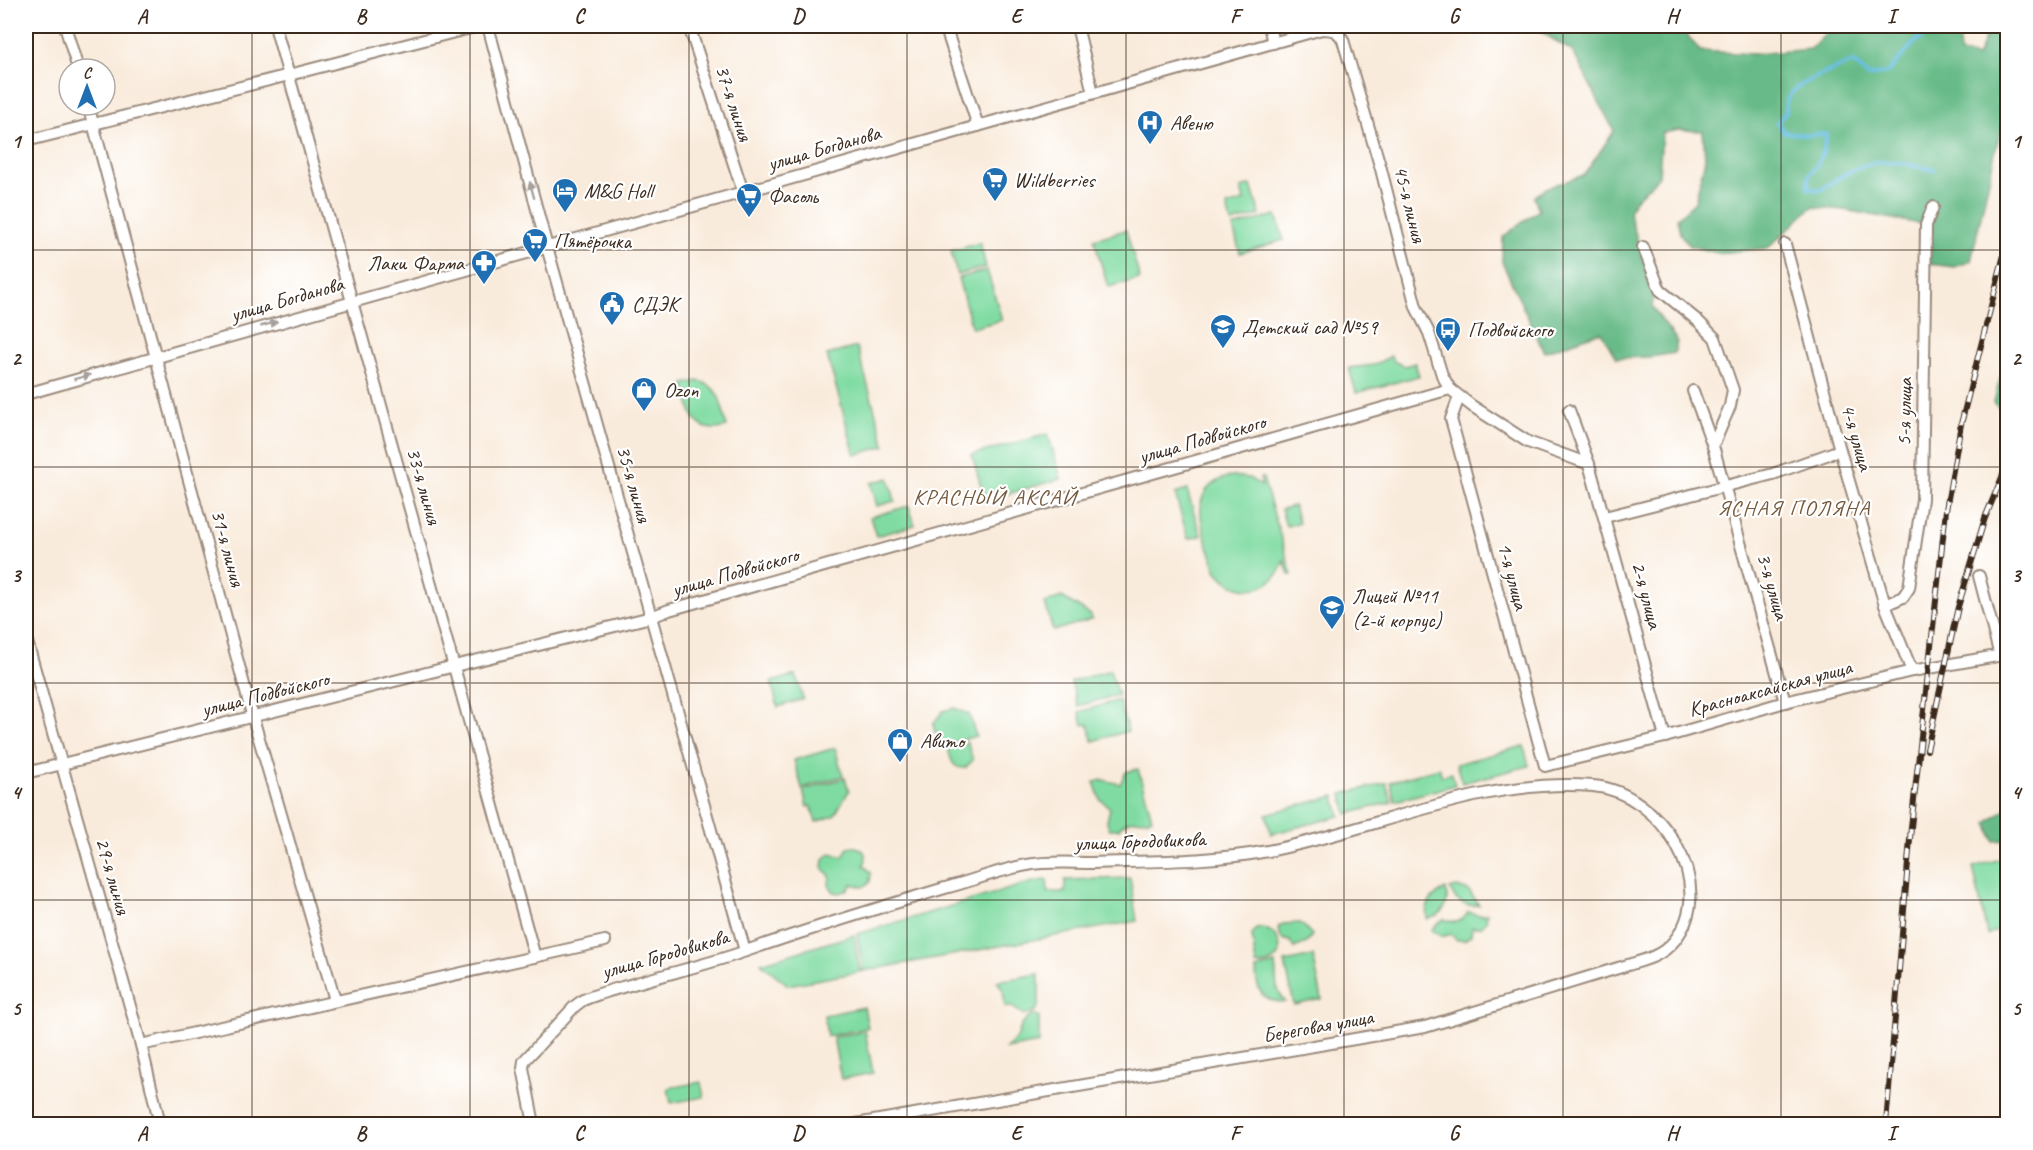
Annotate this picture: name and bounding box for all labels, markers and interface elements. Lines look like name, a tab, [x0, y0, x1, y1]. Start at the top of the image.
text: A	[137, 4, 149, 29]
text: B	[356, 4, 368, 29]
text: C	[574, 4, 586, 29]
text: D	[792, 4, 806, 29]
text: E	[1011, 4, 1025, 29]
text: F	[1230, 4, 1244, 29]
text: G	[1449, 4, 1462, 29]
text: H	[1666, 4, 1681, 29]
text: I	[1887, 4, 1900, 29]
north arrow	[57, 57, 117, 117]
street label: 37-я линия	[709, 62, 759, 146]
text: С	[83, 63, 93, 83]
hospital icon: Авеню	[1135, 108, 1165, 146]
place label: Авеню	[1170, 110, 1214, 136]
street label: улица Богданова	[763, 119, 885, 177]
text: 1	[12, 129, 23, 154]
text: 1	[2012, 129, 2023, 154]
street label: 45-я линия	[1388, 163, 1432, 247]
supermarket icon: Wildberries	[980, 165, 1010, 203]
place label: Wildberries	[1014, 167, 1096, 193]
hotel icon: M&G Holl	[550, 176, 580, 214]
place label: M&G Holl	[584, 178, 656, 204]
one-way arrow	[527, 181, 536, 199]
supermarket icon: Фасоль	[734, 181, 764, 219]
place label: Фасоль	[768, 183, 820, 209]
supermarket icon: Пятёрочка	[520, 226, 550, 264]
place label: Пятёрочка	[554, 228, 633, 254]
pharmacy icon: Лаки Фарма	[469, 248, 499, 286]
place label: Лаки Фарма	[367, 250, 466, 276]
street label: улица Богданова	[226, 270, 348, 328]
public building icon: СДЭК	[597, 289, 627, 327]
place label: СДЭК	[632, 291, 682, 317]
school or university icon: Детский сад №59	[1208, 312, 1238, 350]
place label: Детский сад №59	[1242, 314, 1379, 340]
bus stop icon: Подвойского	[1433, 315, 1463, 353]
place label: Подвойского	[1468, 317, 1555, 343]
one-way arrow	[260, 319, 278, 328]
text: 2	[12, 346, 23, 371]
text: 2	[2012, 346, 2023, 371]
one-way arrow	[73, 372, 91, 381]
shop icon: Ozon	[629, 375, 659, 413]
street label: 5-я улица	[1890, 376, 1918, 446]
place label: Ozon	[664, 377, 699, 403]
street label: 4-я улица	[1835, 401, 1879, 475]
street label: улица Подвойского	[1134, 408, 1271, 470]
street label: 35-я линия	[611, 443, 658, 527]
street label: 33-я линия	[401, 445, 448, 529]
district label: КРАСНЫЙ АКСАЙ	[913, 483, 1080, 511]
district label: ЯСНАЯ ПОЛЯНА	[1717, 494, 1871, 522]
street label: 31-я линия	[205, 507, 251, 591]
street label: 1-я улица	[1492, 540, 1535, 614]
street label: улица Подвойского	[667, 541, 804, 603]
street label: 3-я улица	[1751, 550, 1795, 624]
street label: 2-я улица	[1626, 559, 1669, 633]
text: 3	[12, 563, 23, 588]
text: 3	[2012, 563, 2023, 588]
place label: Лицей №11 (2-й корпус)	[1352, 583, 1443, 633]
school or university icon: Лицей №11 (2-й корпус)	[1317, 593, 1347, 631]
street label: Красноаксайская улица	[1686, 653, 1856, 722]
street label: улица Подвойского	[197, 665, 334, 723]
shop icon: Авито	[885, 726, 915, 764]
place label: Авито	[920, 728, 967, 754]
text: 4	[12, 780, 24, 805]
text: 4	[2012, 780, 2024, 805]
street label: улица Городовикова	[1072, 826, 1208, 856]
street label: 29-я линия	[90, 835, 137, 919]
street label: улица Городовикова	[597, 923, 734, 985]
text: 5	[12, 996, 23, 1021]
text: 5	[2012, 996, 2023, 1021]
street label: Береговая улица	[1261, 1003, 1377, 1048]
text: A	[137, 1121, 149, 1146]
text: B	[356, 1121, 368, 1146]
text: C	[574, 1121, 586, 1146]
text: D	[792, 1121, 806, 1146]
text: E	[1011, 1121, 1025, 1146]
text: F	[1230, 1121, 1244, 1146]
text: G	[1449, 1121, 1462, 1146]
text: H	[1666, 1121, 1681, 1146]
text: I	[1887, 1121, 1900, 1146]

